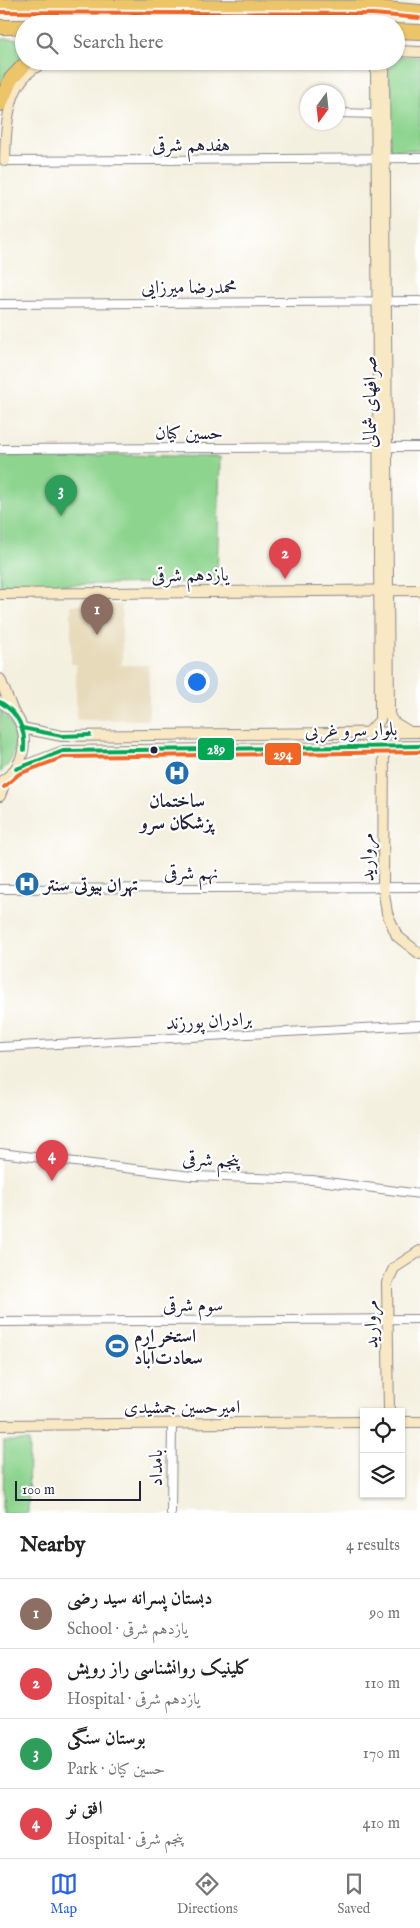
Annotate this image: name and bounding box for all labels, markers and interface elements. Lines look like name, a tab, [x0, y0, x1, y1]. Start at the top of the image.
search box	[15, 15, 405, 70]
icon: search	[33, 29, 61, 57]
text: Search here	[73, 31, 164, 55]
north arrow	[300, 85, 345, 130]
street label: هفدهم شرقی	[152, 134, 230, 163]
street label: محمدرضا میرزایی	[141, 276, 237, 300]
street label: صرافهای شمالی	[359, 356, 383, 448]
street label: حسین کیان	[155, 422, 223, 446]
pin: 3	[45, 475, 77, 516]
pin: 2	[269, 538, 301, 579]
street label: یازدهم شرقی	[151, 563, 230, 594]
pin: 1	[81, 594, 113, 635]
your location	[184, 669, 210, 695]
street label: بلوار سرو غربی	[304, 718, 398, 745]
line badge: 289	[197, 737, 235, 761]
text: 289	[207, 741, 225, 759]
line badge: 294	[264, 742, 302, 766]
unlabelled marker	[149, 745, 159, 755]
text: 294	[273, 746, 294, 764]
hospital icon: ساختمان پزشکان سرو	[164, 760, 190, 786]
place label: ساختمان پزشکان سرو	[138, 790, 215, 836]
street label: مروارید	[356, 833, 380, 881]
street label: نهم شرقی	[164, 862, 218, 891]
hospital icon: تهران بیوتی سنتر	[14, 871, 40, 897]
place label: تهران بیوتی سنتر	[42, 874, 138, 898]
street label: برادران پورزند	[165, 1008, 253, 1036]
pin: 4	[36, 1140, 68, 1181]
street label: پنجم شرقی	[181, 1148, 242, 1180]
street label: سوم شرقی	[163, 1294, 223, 1321]
street label: مروارید	[360, 1300, 384, 1348]
place label: استخر ارم سعادت‌آباد	[134, 1325, 203, 1371]
sports icon: استخر ارم سعادت‌آباد	[104, 1333, 130, 1359]
street label: امیرحسین جمشیدی	[124, 1396, 240, 1420]
map controls	[360, 1408, 405, 1498]
button: locate	[360, 1408, 405, 1453]
street label: بامداد	[145, 1450, 169, 1486]
button: layers	[360, 1453, 405, 1498]
scale bar	[15, 1478, 141, 1501]
text: 100 m	[22, 1481, 55, 1499]
text: Nearby	[20, 1532, 85, 1559]
text: 4 results	[346, 1536, 400, 1556]
text: دبستان پسرانه سید رضی	[67, 1587, 212, 1611]
text: 1	[33, 1604, 39, 1624]
text: 90 m	[369, 1604, 400, 1624]
text: School · یازدهم شرقی	[67, 1620, 188, 1640]
text: کلینیک روانشناسی راز رویش	[67, 1657, 250, 1681]
text: 2	[32, 1674, 40, 1694]
text: 110 m	[364, 1674, 400, 1694]
text: Hospital · یازدهم شرقی	[67, 1690, 200, 1710]
text: بوستان سنگی	[67, 1727, 146, 1751]
text: 3	[33, 1744, 39, 1764]
text: 170 m	[363, 1744, 400, 1764]
text: Park · حسین کیان	[67, 1760, 165, 1780]
text: افق نو	[67, 1797, 103, 1821]
text: 4	[32, 1814, 40, 1834]
text: 410 m	[363, 1814, 400, 1834]
text: Hospital · پنجم شرقی	[67, 1830, 183, 1850]
tab: Map	[50, 1870, 78, 1918]
tab: Directions	[177, 1870, 238, 1918]
tab: Saved	[337, 1870, 370, 1918]

